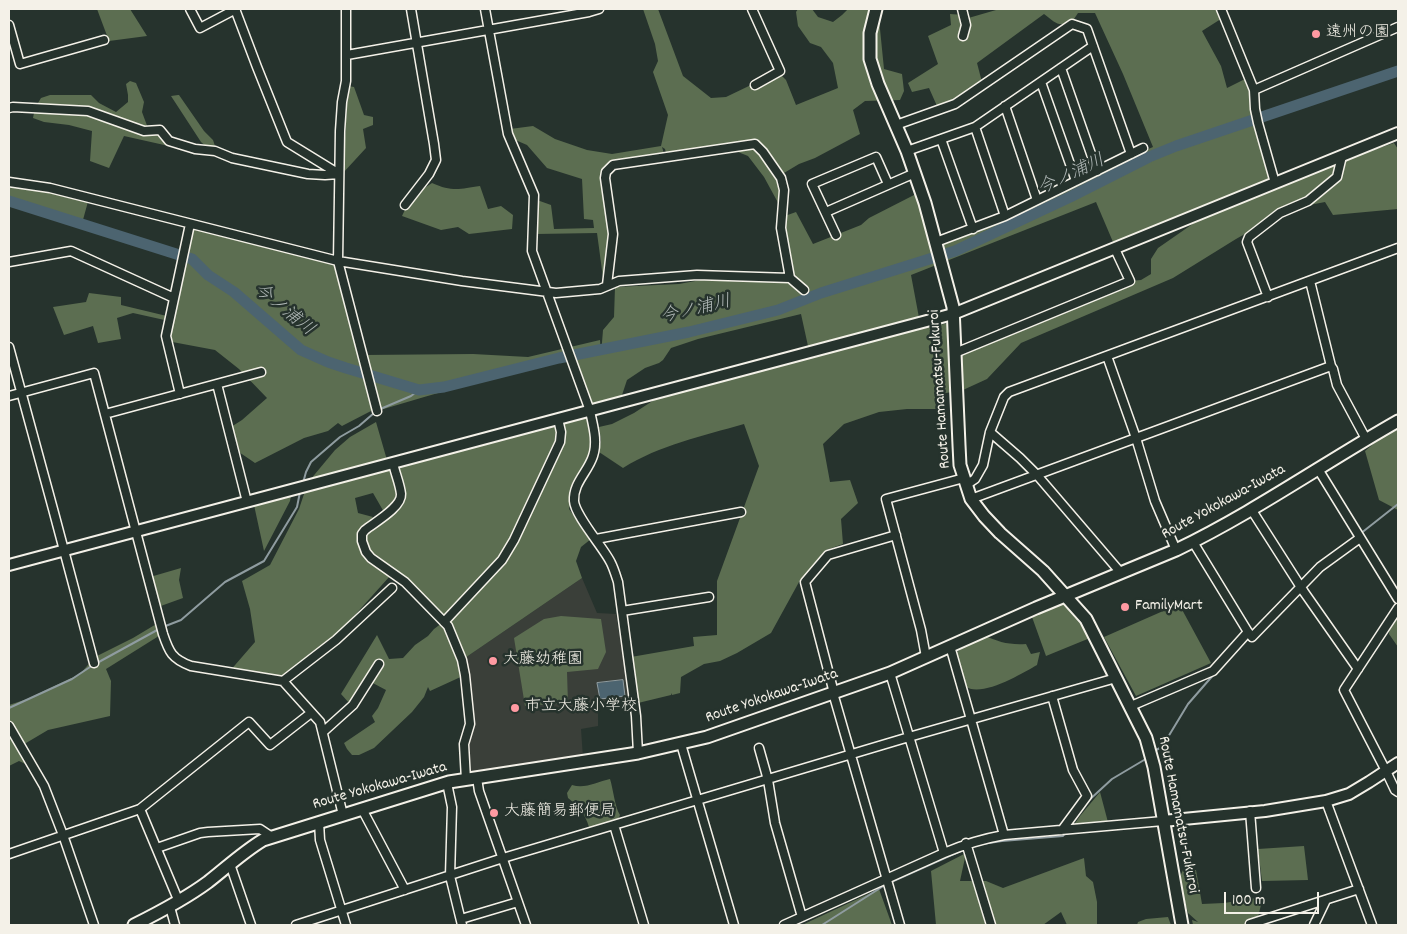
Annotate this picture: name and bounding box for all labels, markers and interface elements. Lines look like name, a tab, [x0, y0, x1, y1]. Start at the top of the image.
place label: 遠州の園	[1326, 24, 1390, 44]
marker: 遠州の園	[1310, 28, 1322, 40]
water label: 今ノ浦川	[1035, 151, 1109, 201]
water label: 今ノ浦川	[248, 280, 318, 342]
water label: 今ノ浦川	[658, 292, 734, 330]
street label: Route Hamamatsu-Fukuroi	[926, 309, 956, 469]
street label: Route Yokokawa-Iwata	[1159, 461, 1289, 545]
place label: FamilyMart	[1135, 597, 1203, 617]
marker: FamilyMart	[1119, 601, 1131, 613]
place label: 大藤幼稚園	[503, 651, 583, 671]
marker: 大藤幼稚園	[487, 655, 499, 667]
street label: Route Yokokawa-Iwata	[703, 665, 841, 729]
place label: 市立大藤小学校	[525, 698, 637, 718]
marker: 市立大藤小学校	[509, 702, 521, 714]
street label: Route Hamamatsu-Fukuroi	[1152, 735, 1202, 895]
street label: Route Yokokawa-Iwata	[311, 759, 449, 815]
place label: 大藤簡易郵便局	[504, 803, 616, 823]
marker: 大藤簡易郵便局	[488, 807, 500, 819]
scale bar	[1227, 882, 1322, 914]
text: 100 m	[1232, 890, 1265, 912]

